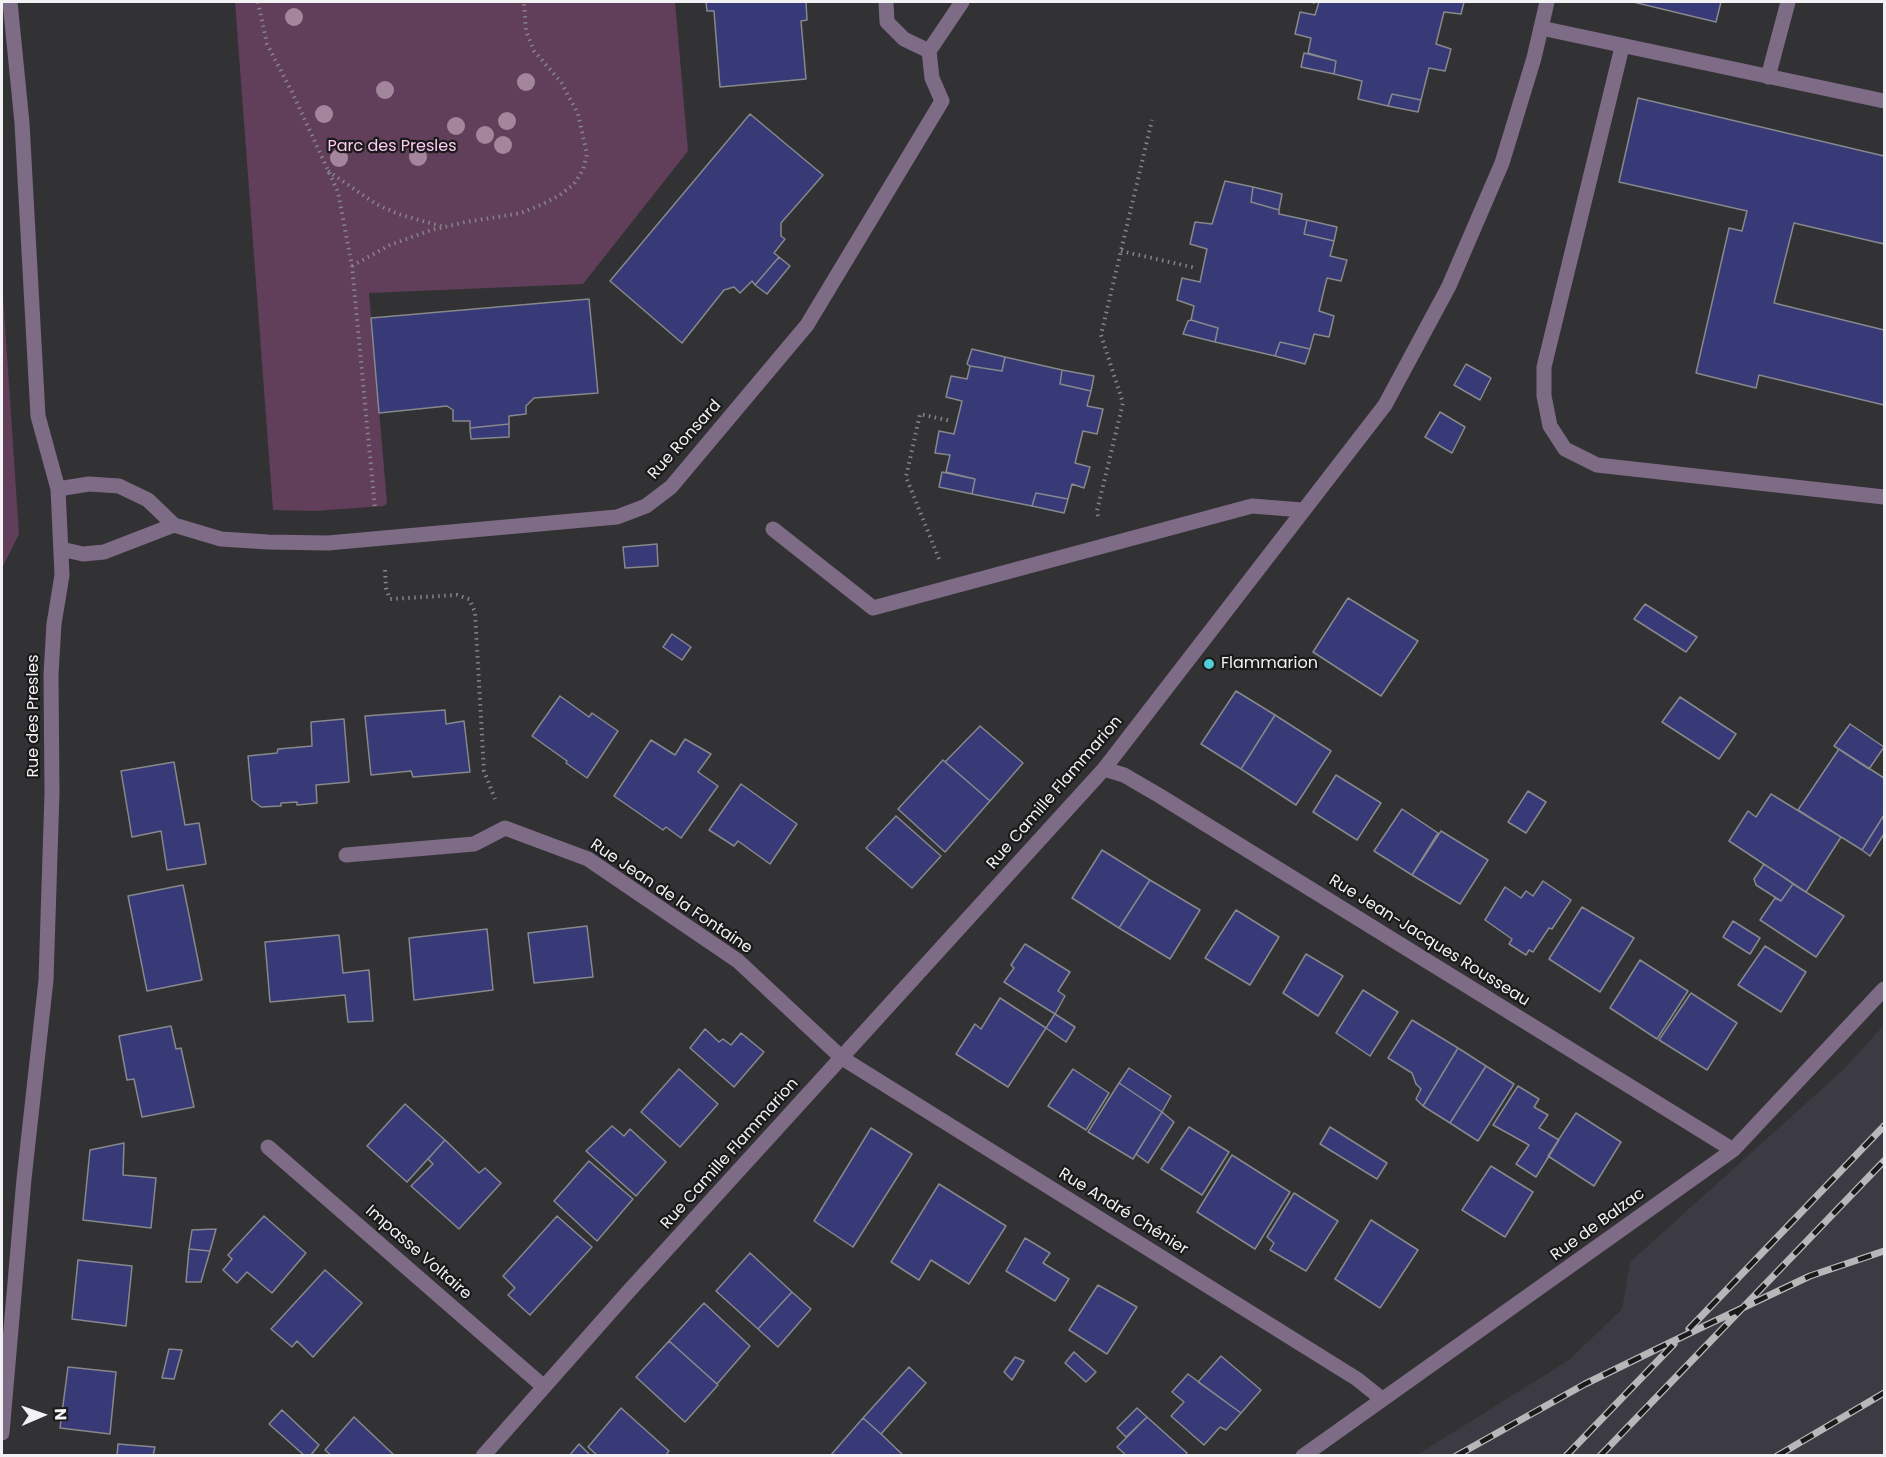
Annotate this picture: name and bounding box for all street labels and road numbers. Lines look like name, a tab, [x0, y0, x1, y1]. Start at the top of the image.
street label: Rue Ronsard	[644, 396, 726, 484]
street label: Rue des Presles	[24, 654, 44, 778]
street label: Rue Camille Flammarion	[983, 712, 1127, 874]
street label: Rue Jean de la Fontaine	[586, 836, 756, 958]
street label: Rue Jean-Jacques Rousseau	[1325, 871, 1533, 1011]
street label: Rue Camille Flammarion	[657, 1074, 803, 1234]
street label: Rue André Chénier	[1055, 1164, 1191, 1260]
street label: Rue de Balzac	[1547, 1184, 1649, 1266]
street label: Impasse Voltaire	[361, 1202, 475, 1304]

